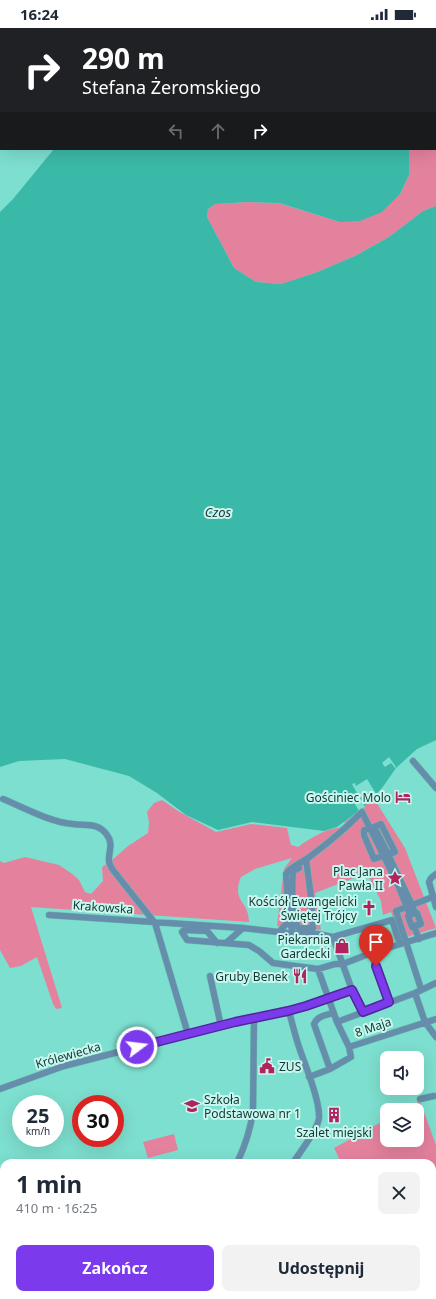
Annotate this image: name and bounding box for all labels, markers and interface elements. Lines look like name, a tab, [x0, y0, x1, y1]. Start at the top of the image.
text: 16:24	[20, 4, 59, 24]
text: 290 m	[82, 39, 165, 77]
icon: right	[16, 44, 68, 96]
text: Stefana Żeromskiego	[82, 75, 261, 99]
icon: left	[165, 120, 187, 142]
icon: ahead	[207, 120, 229, 142]
icon: right	[249, 120, 271, 142]
water label: Czos	[205, 503, 232, 521]
hotel icon: Gościniec Molo	[394, 788, 412, 806]
place label: Gościniec Molo	[306, 789, 391, 806]
place label: Plac Jana Pawła II	[333, 863, 383, 894]
place icon: Plac Jana Pawła II	[386, 869, 404, 887]
place label: Kościół Ewangelicki Świętej Trójcy	[248, 893, 358, 924]
street label: Krakowska	[72, 896, 134, 918]
church icon: Kościół Ewangelicki Świętej Trójcy	[360, 899, 378, 917]
pin	[359, 925, 393, 966]
place label: Piekarnia Gardecki	[278, 931, 330, 962]
icon: arrive	[365, 931, 387, 953]
shop icon: Piekarnia Gardecki	[333, 937, 351, 955]
restaurant icon: Gruby Benek	[291, 967, 309, 985]
place label: Gruby Benek	[215, 968, 289, 985]
street label: 8 Maja	[353, 1013, 393, 1041]
position arrow	[116, 1026, 158, 1068]
street label: Królewiecka	[33, 1038, 103, 1072]
map controls	[380, 1051, 424, 1147]
button: sound	[380, 1051, 424, 1095]
public building icon: ZUS	[258, 1057, 276, 1075]
place label: ZUS	[279, 1058, 302, 1075]
place label: Szkoła Podstawowa nr 1	[204, 1091, 301, 1122]
speed limit sign: 30	[72, 1095, 124, 1147]
school or university icon: Szkoła Podstawowa nr 1	[183, 1097, 201, 1115]
text: 25	[27, 1102, 49, 1129]
button: layers	[380, 1103, 424, 1147]
building icon: Szalet miejski	[325, 1106, 343, 1124]
text: km/h	[26, 1124, 50, 1138]
place label: Szalet miejski	[296, 1124, 372, 1141]
text: 1 min	[16, 1167, 82, 1200]
button: close	[378, 1172, 420, 1214]
text: 410 m · 16:25	[16, 1199, 97, 1217]
button: Zakończ	[16, 1245, 214, 1291]
button: Udostępnij	[222, 1245, 420, 1291]

